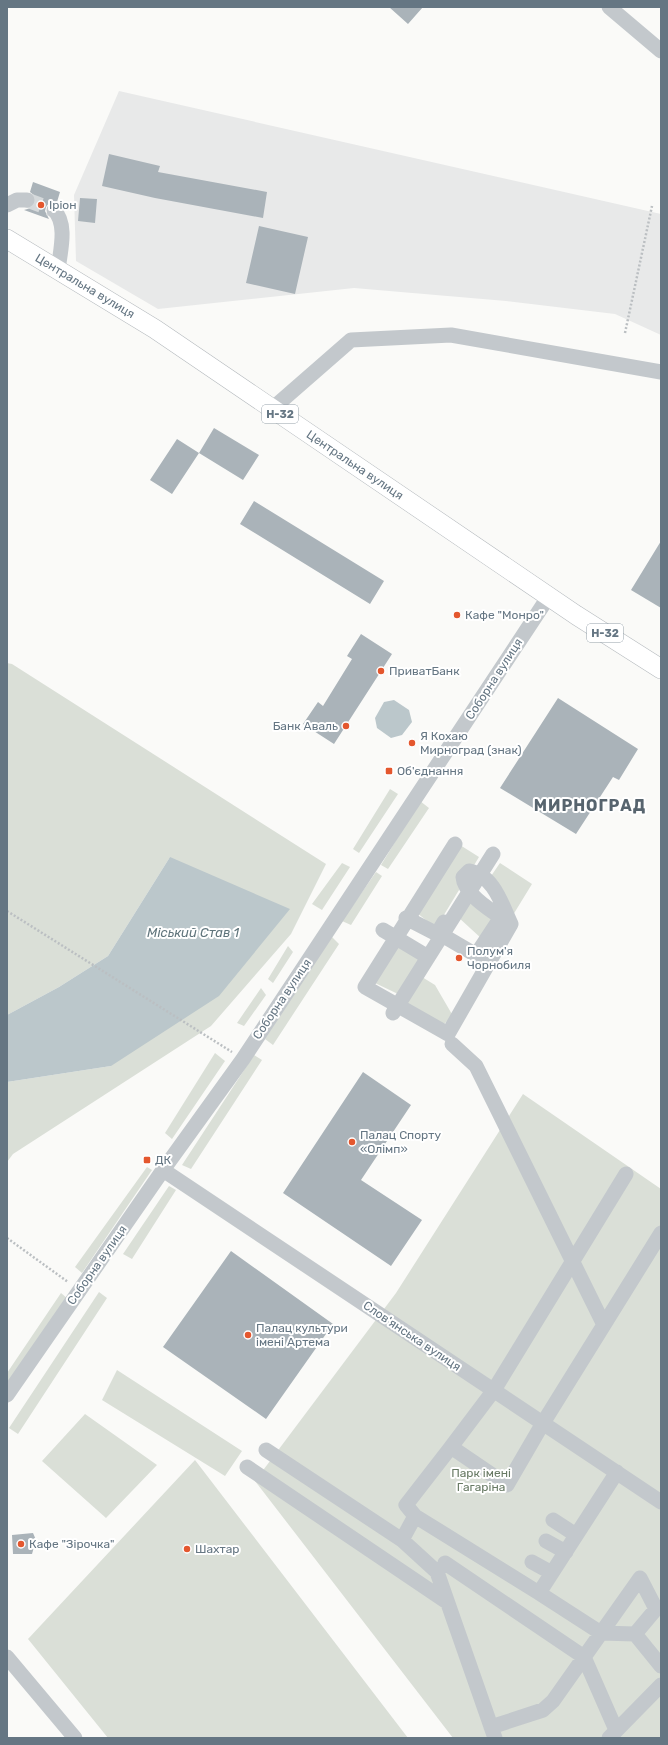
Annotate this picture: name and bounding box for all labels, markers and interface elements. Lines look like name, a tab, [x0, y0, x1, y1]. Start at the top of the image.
place label: Іріон	[49, 198, 77, 212]
marker: Іріон	[36, 200, 46, 210]
street label: Центральна вулиця	[33, 251, 137, 321]
road number: Н-32	[262, 405, 298, 423]
street label: Центральна вулиця	[304, 427, 406, 503]
place label: Кафе "Монро"	[465, 608, 544, 622]
marker: Кафе "Монро"	[452, 610, 462, 620]
road number: Н-32	[587, 624, 623, 642]
street label: Соборна вулиця	[463, 636, 525, 722]
place label: ПриватБанк	[389, 664, 460, 678]
marker: ПриватБанк	[376, 666, 386, 676]
place label: Банк Аваль	[273, 719, 338, 733]
marker: Банк Аваль	[341, 721, 351, 731]
place label: Я Кохаю Мирноград (знак)	[420, 729, 522, 757]
marker: Я Кохаю Мирноград (знак)	[407, 738, 417, 748]
place label: Об'єднання	[397, 764, 463, 778]
marker: Об'єднання	[384, 766, 394, 776]
district label: МИРНОГРАД	[534, 796, 646, 815]
water label: Міський Став 1	[147, 925, 239, 940]
place label: Полум'я Чорнобиля	[467, 944, 531, 972]
marker: Полум'я Чорнобиля	[454, 953, 464, 963]
street label: Соборна вулиця	[250, 956, 314, 1042]
place label: Палац Спорту «Олімп»	[360, 1128, 441, 1156]
marker: Палац Спорту «Олімп»	[347, 1137, 357, 1147]
place label: ДК	[155, 1153, 171, 1167]
marker: ДК	[142, 1155, 152, 1165]
street label: Соборна вулиця	[64, 1223, 130, 1307]
street label: Слов'янська вулиця	[360, 1298, 464, 1374]
place label: Палац культури імені Артема	[256, 1321, 348, 1349]
marker: Палац культури імені Артема	[243, 1330, 253, 1340]
park label: Парк імені Гагаріна	[451, 1466, 511, 1494]
place label: Кафе "Зірочка"	[29, 1537, 115, 1551]
marker: Кафе "Зірочка"	[16, 1539, 26, 1549]
place label: Шахтар	[195, 1542, 240, 1556]
marker: Шахтар	[182, 1544, 192, 1554]

